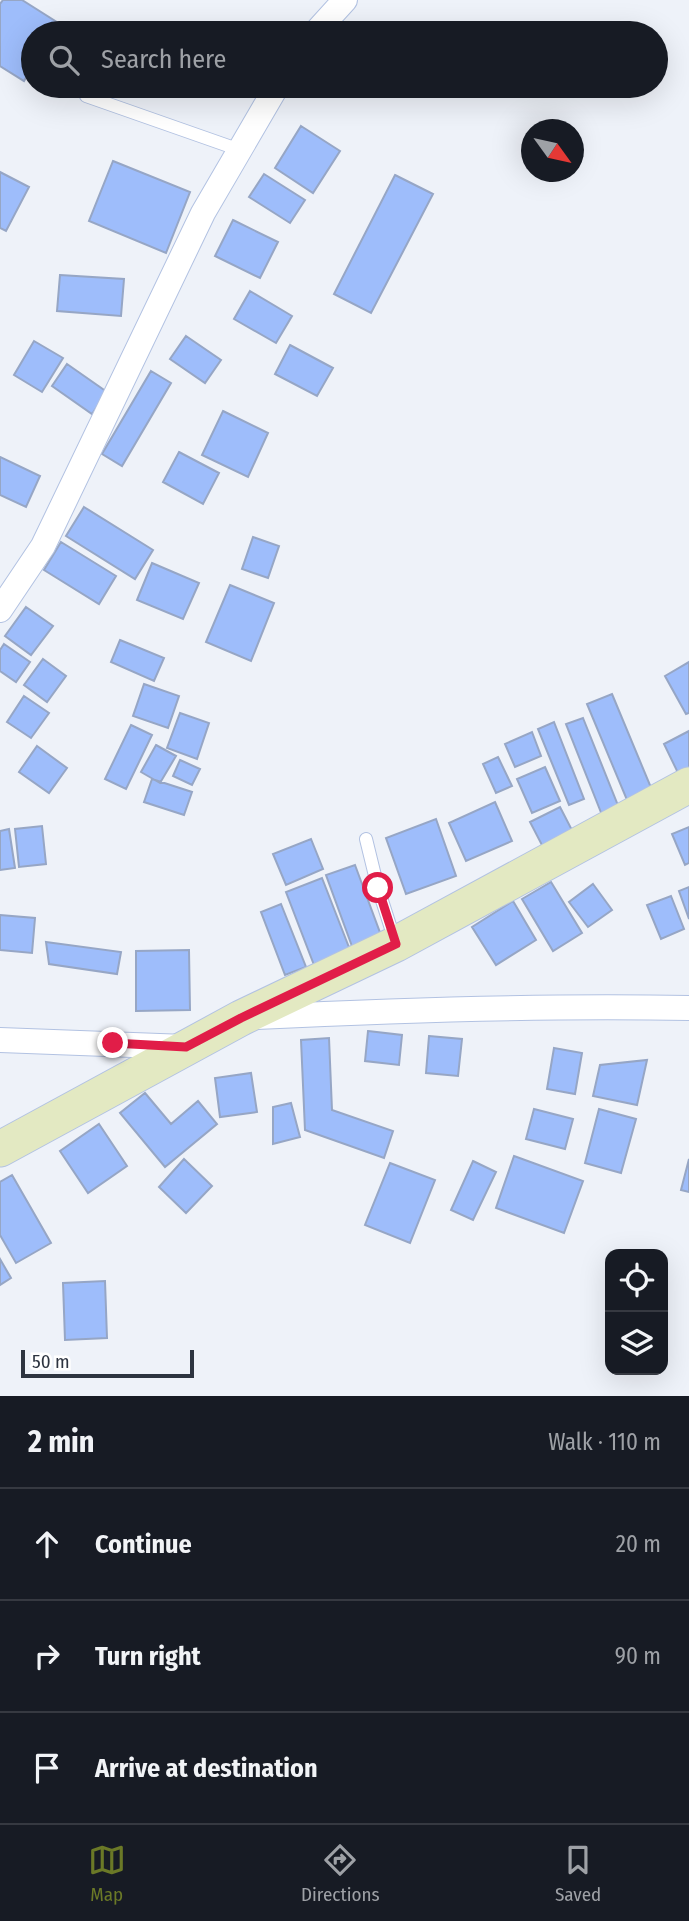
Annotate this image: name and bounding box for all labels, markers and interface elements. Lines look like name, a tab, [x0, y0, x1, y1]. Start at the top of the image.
search box	[21, 21, 668, 98]
icon: search	[45, 41, 83, 79]
text: Search here	[101, 44, 226, 75]
north arrow	[521, 119, 584, 182]
route start	[362, 872, 393, 903]
route end	[97, 1027, 128, 1058]
map controls	[605, 1249, 668, 1375]
button: locate	[605, 1249, 668, 1312]
button: layers	[605, 1312, 668, 1375]
scale bar	[21, 1347, 194, 1379]
text: 50 m	[32, 1350, 70, 1373]
text: 2 min	[28, 1424, 95, 1460]
text: Walk · 110 m	[548, 1428, 661, 1456]
icon: ahead	[28, 1525, 66, 1563]
text: Continue	[95, 1529, 192, 1560]
text: 20 m	[616, 1530, 661, 1558]
icon: right	[28, 1637, 66, 1675]
text: Turn right	[95, 1641, 201, 1672]
text: 90 m	[615, 1642, 661, 1670]
icon: arrive	[28, 1749, 66, 1787]
text: Arrive at destination	[95, 1753, 318, 1784]
tab: Map	[88, 1841, 126, 1906]
tab: Directions	[301, 1841, 380, 1906]
tab: Saved	[555, 1841, 601, 1906]

